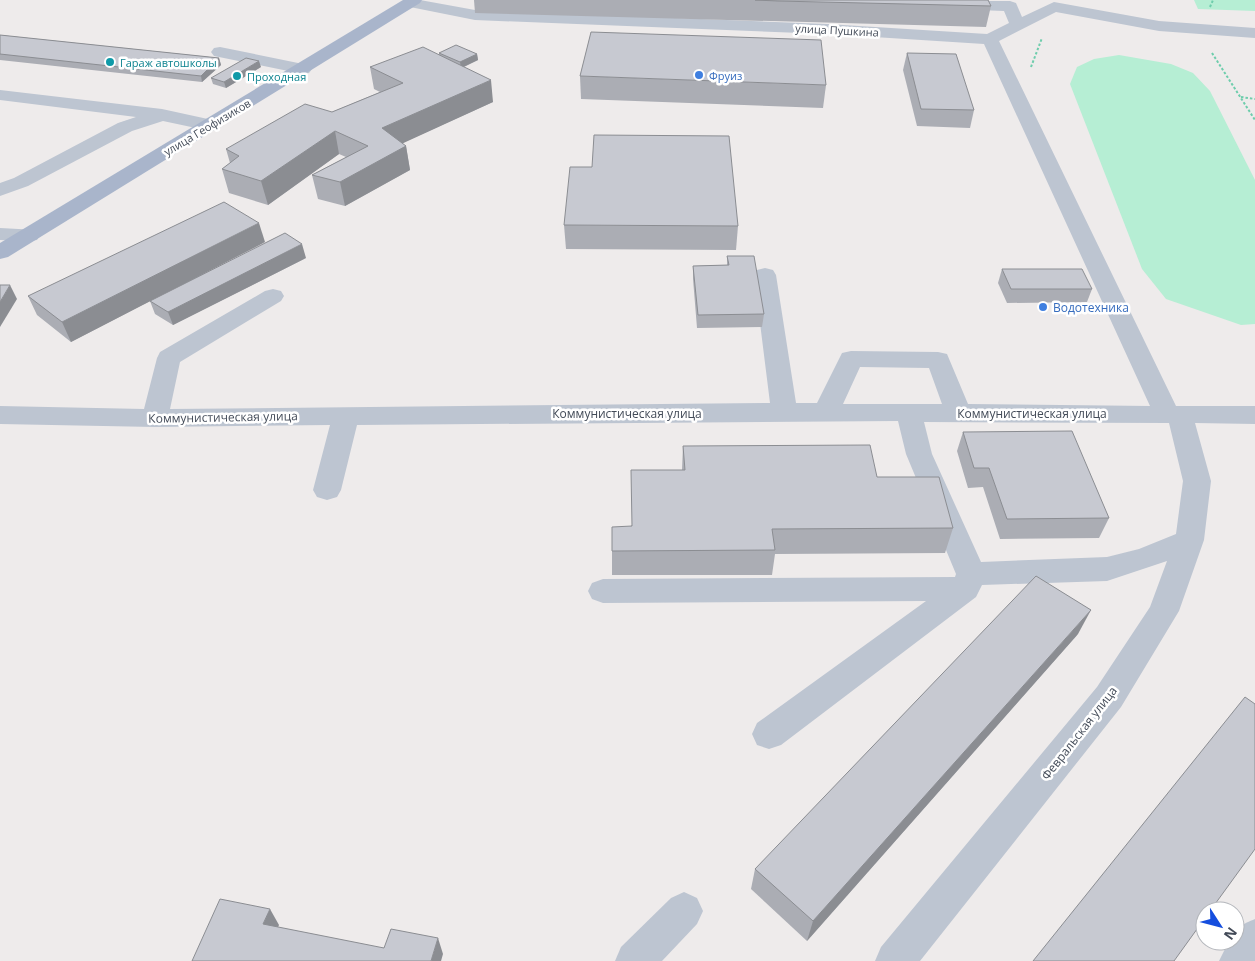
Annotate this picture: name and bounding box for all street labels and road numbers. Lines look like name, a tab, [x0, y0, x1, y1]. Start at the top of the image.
street label: улица Пушкина	[795, 20, 879, 40]
street label: улица Геофизиков	[161, 95, 253, 159]
street label: Коммунистическая улица	[552, 405, 702, 422]
street label: Коммунистическая улица	[957, 405, 1107, 422]
street label: Коммунистическая улица	[148, 407, 298, 427]
street label: Февральская улица	[1037, 683, 1121, 783]

